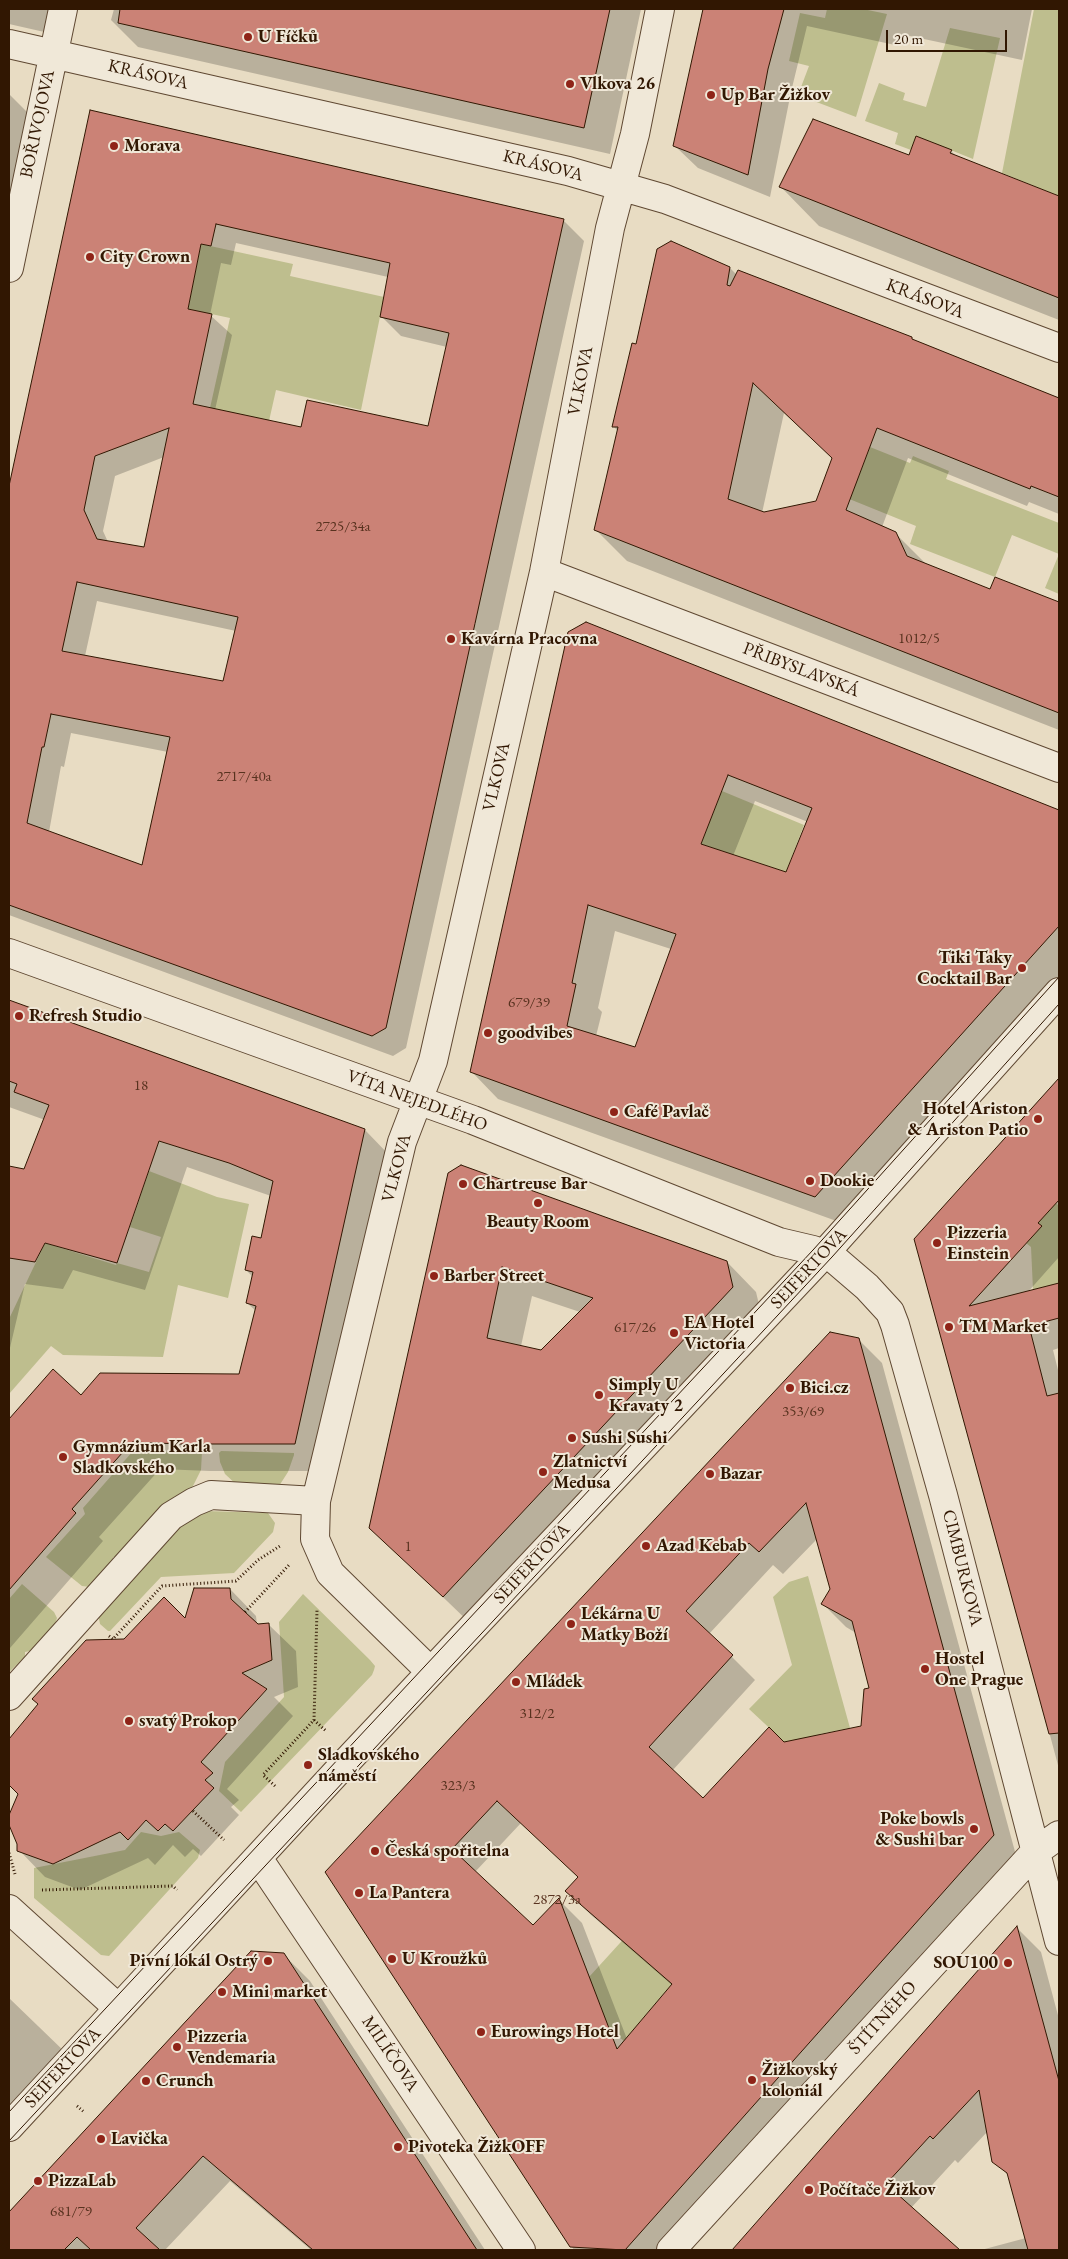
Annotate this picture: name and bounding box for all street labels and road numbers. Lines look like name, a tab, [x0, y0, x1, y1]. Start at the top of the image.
street label: KRÁSOVA	[106, 55, 190, 95]
street label: BOŘIVOJOVA	[16, 68, 60, 180]
street label: KRÁSOVA	[501, 146, 585, 186]
street label: KRÁSOVA	[883, 274, 967, 324]
street label: VLKOVA	[564, 344, 598, 418]
street label: PŘIBYSLAVSKÁ	[740, 638, 862, 702]
street label: VLKOVA	[479, 740, 515, 814]
street label: VÍTA NEJEDLÉHO	[344, 1066, 490, 1136]
street label: VLKOVA	[377, 1131, 417, 1205]
street label: SEIFERTOVA	[766, 1224, 852, 1314]
street label: CIMBURKOVA	[937, 1507, 987, 1629]
street label: SEIFERTOVA	[489, 1519, 575, 1609]
street label: ŠTÍTNÉHO	[844, 1977, 922, 2059]
street label: MILÍČOVA	[357, 2012, 423, 2096]
street label: SEIFERTOVA	[20, 2023, 106, 2113]

